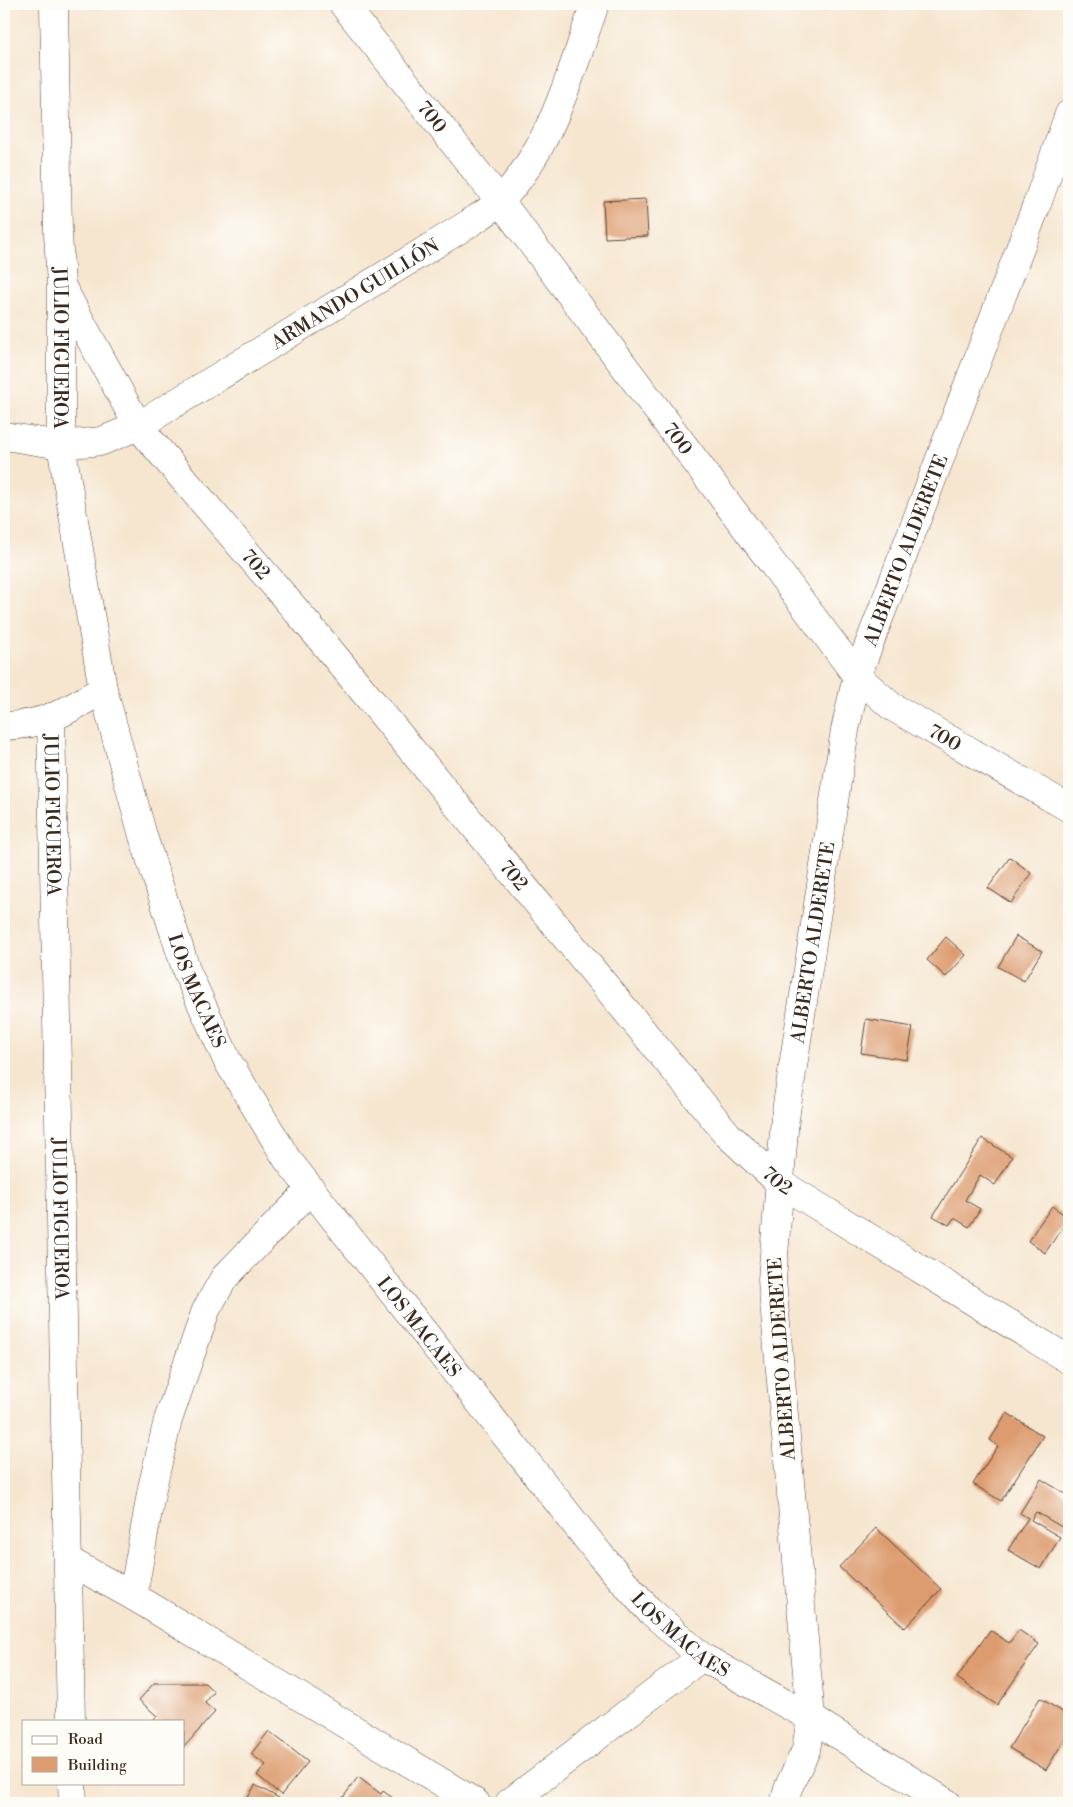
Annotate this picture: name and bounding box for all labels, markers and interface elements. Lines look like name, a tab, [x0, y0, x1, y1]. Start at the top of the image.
street label: 700	[412, 96, 452, 138]
street label: ARMANDO GUILLÓN	[266, 234, 444, 355]
street label: JULIO FIGUEROA	[47, 265, 72, 430]
street label: 700	[658, 418, 698, 460]
street label: ALBERTO ALDERETE	[858, 451, 953, 651]
street label: 702	[236, 545, 275, 585]
street label: 700	[924, 719, 966, 757]
street label: JULIO FIGUEROA	[38, 733, 66, 897]
street label: ALBERTO ALDERETE	[786, 840, 841, 1046]
street label: 702	[494, 855, 533, 896]
street label: LOS MACAES	[162, 931, 231, 1052]
street label: JULIO FIGUEROA	[46, 1137, 74, 1301]
street label: 702	[757, 1162, 797, 1201]
street label: ALBERTO ALDERETE	[763, 1257, 801, 1462]
street label: LOS MACAES	[371, 1272, 466, 1382]
street label: LOS MACAES	[625, 1587, 734, 1683]
legend	[22, 1720, 185, 1784]
text: Road	[68, 1730, 103, 1749]
text: Building	[67, 1756, 127, 1775]

